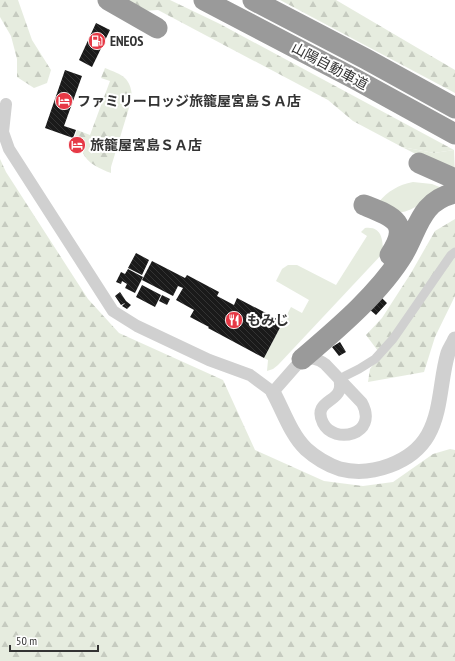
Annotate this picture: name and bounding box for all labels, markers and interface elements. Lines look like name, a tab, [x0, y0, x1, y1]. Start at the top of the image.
fuel station icon: ENEOS	[87, 31, 107, 51]
place label: ENEOS	[110, 32, 144, 50]
street label: 山陽自動車道	[289, 38, 371, 94]
hotel icon: ファミリーロッジ旅籠屋宮島ＳＡ店	[54, 91, 74, 111]
place label: ファミリーロッジ旅籠屋宮島ＳＡ店	[77, 92, 301, 110]
hotel icon: 旅籠屋宮島ＳＡ店	[67, 135, 87, 155]
place label: 旅籠屋宮島ＳＡ店	[90, 136, 202, 154]
restaurant icon: もみじ	[224, 310, 244, 330]
place label: もみじ	[247, 311, 289, 329]
scale bar	[10, 627, 98, 653]
text: 50 m	[16, 633, 37, 648]

